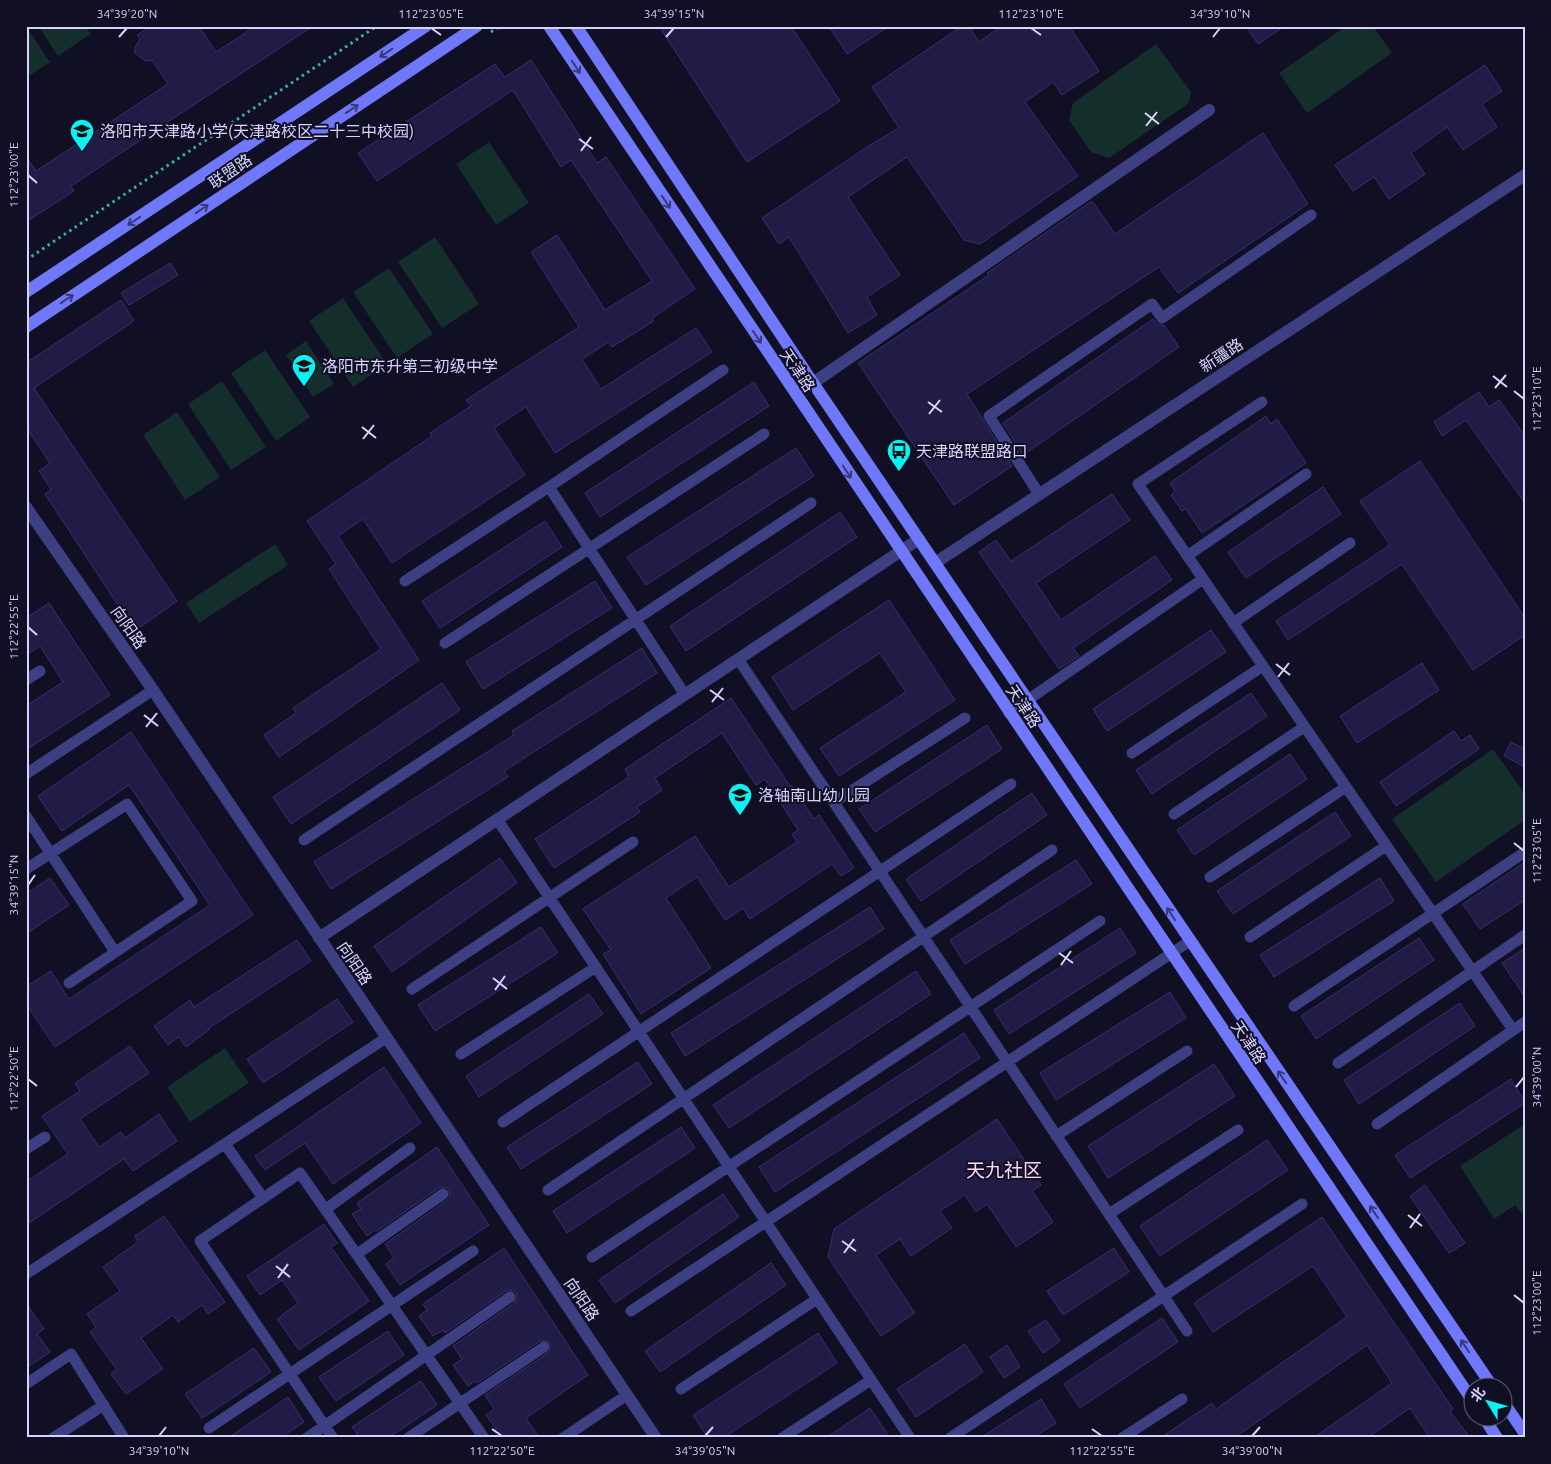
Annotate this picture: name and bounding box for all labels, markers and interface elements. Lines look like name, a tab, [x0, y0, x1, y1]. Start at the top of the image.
text: 34°39'20"N	[97, 7, 157, 20]
text: 112°23'05"E	[398, 7, 464, 20]
text: 34°39'15"N	[644, 7, 704, 20]
text: 112°23'10"E	[998, 7, 1064, 20]
text: 34°39'10"N	[1190, 7, 1250, 20]
one-way arrow	[379, 48, 393, 58]
one-way arrow	[571, 59, 581, 73]
one-way arrow	[344, 104, 358, 114]
school or university icon: 洛阳市天津路小学(天津路校区二十三中校园)	[69, 118, 95, 152]
place label: 洛阳市天津路小学(天津路校区二十三中校园)	[100, 122, 414, 141]
text: 112°23'00"E	[7, 142, 20, 208]
street label: 联盟路	[205, 150, 255, 192]
one-way arrow	[661, 195, 671, 209]
one-way arrow	[195, 204, 209, 214]
one-way arrow	[127, 216, 141, 226]
one-way arrow	[60, 294, 74, 305]
one-way arrow	[751, 330, 762, 344]
street label: 新疆路	[1196, 334, 1246, 376]
street label: 天津路	[777, 345, 819, 395]
school or university icon: 洛阳市东升第三初级中学	[291, 353, 317, 387]
place label: 洛阳市东升第三初级中学	[322, 357, 498, 375]
text: 112°23'10"E	[1530, 366, 1543, 432]
bus stop icon: 天津路联盟路口	[886, 438, 912, 472]
place label: 天津路联盟路口	[916, 442, 1028, 460]
one-way arrow	[842, 465, 852, 479]
text: 112°22'55"E	[7, 594, 20, 660]
street label: 向阳路	[108, 602, 150, 652]
street label: 天津路	[1003, 681, 1045, 731]
school or university icon: 洛轴南山幼儿园	[727, 782, 753, 816]
place label: 洛轴南山幼儿园	[758, 786, 870, 804]
text: 112°23'05"E	[1530, 818, 1543, 884]
text: 34°39'15"N	[7, 855, 20, 915]
one-way arrow	[1166, 907, 1177, 921]
street label: 向阳路	[334, 938, 376, 988]
street label: 天津路	[1228, 1017, 1270, 1067]
text: 112°22'50"E	[7, 1046, 20, 1112]
text: 34°39'00"N	[1530, 1047, 1543, 1107]
one-way arrow	[1277, 1071, 1287, 1085]
district label: 天九社区	[966, 1159, 1042, 1181]
one-way arrow	[1369, 1205, 1379, 1219]
text: 112°23'00"E	[1530, 1270, 1543, 1336]
street label: 向阳路	[561, 1274, 603, 1324]
one-way arrow	[1460, 1339, 1470, 1353]
north arrow	[1464, 1376, 1514, 1426]
text: 北	[1467, 1384, 1488, 1405]
text: 34°39'10"N	[129, 1444, 189, 1457]
text: 112°22'50"E	[469, 1444, 535, 1457]
text: 34°39'05"N	[675, 1444, 735, 1457]
text: 112°22'55"E	[1069, 1444, 1135, 1457]
text: 34°39'00"N	[1222, 1444, 1282, 1457]

